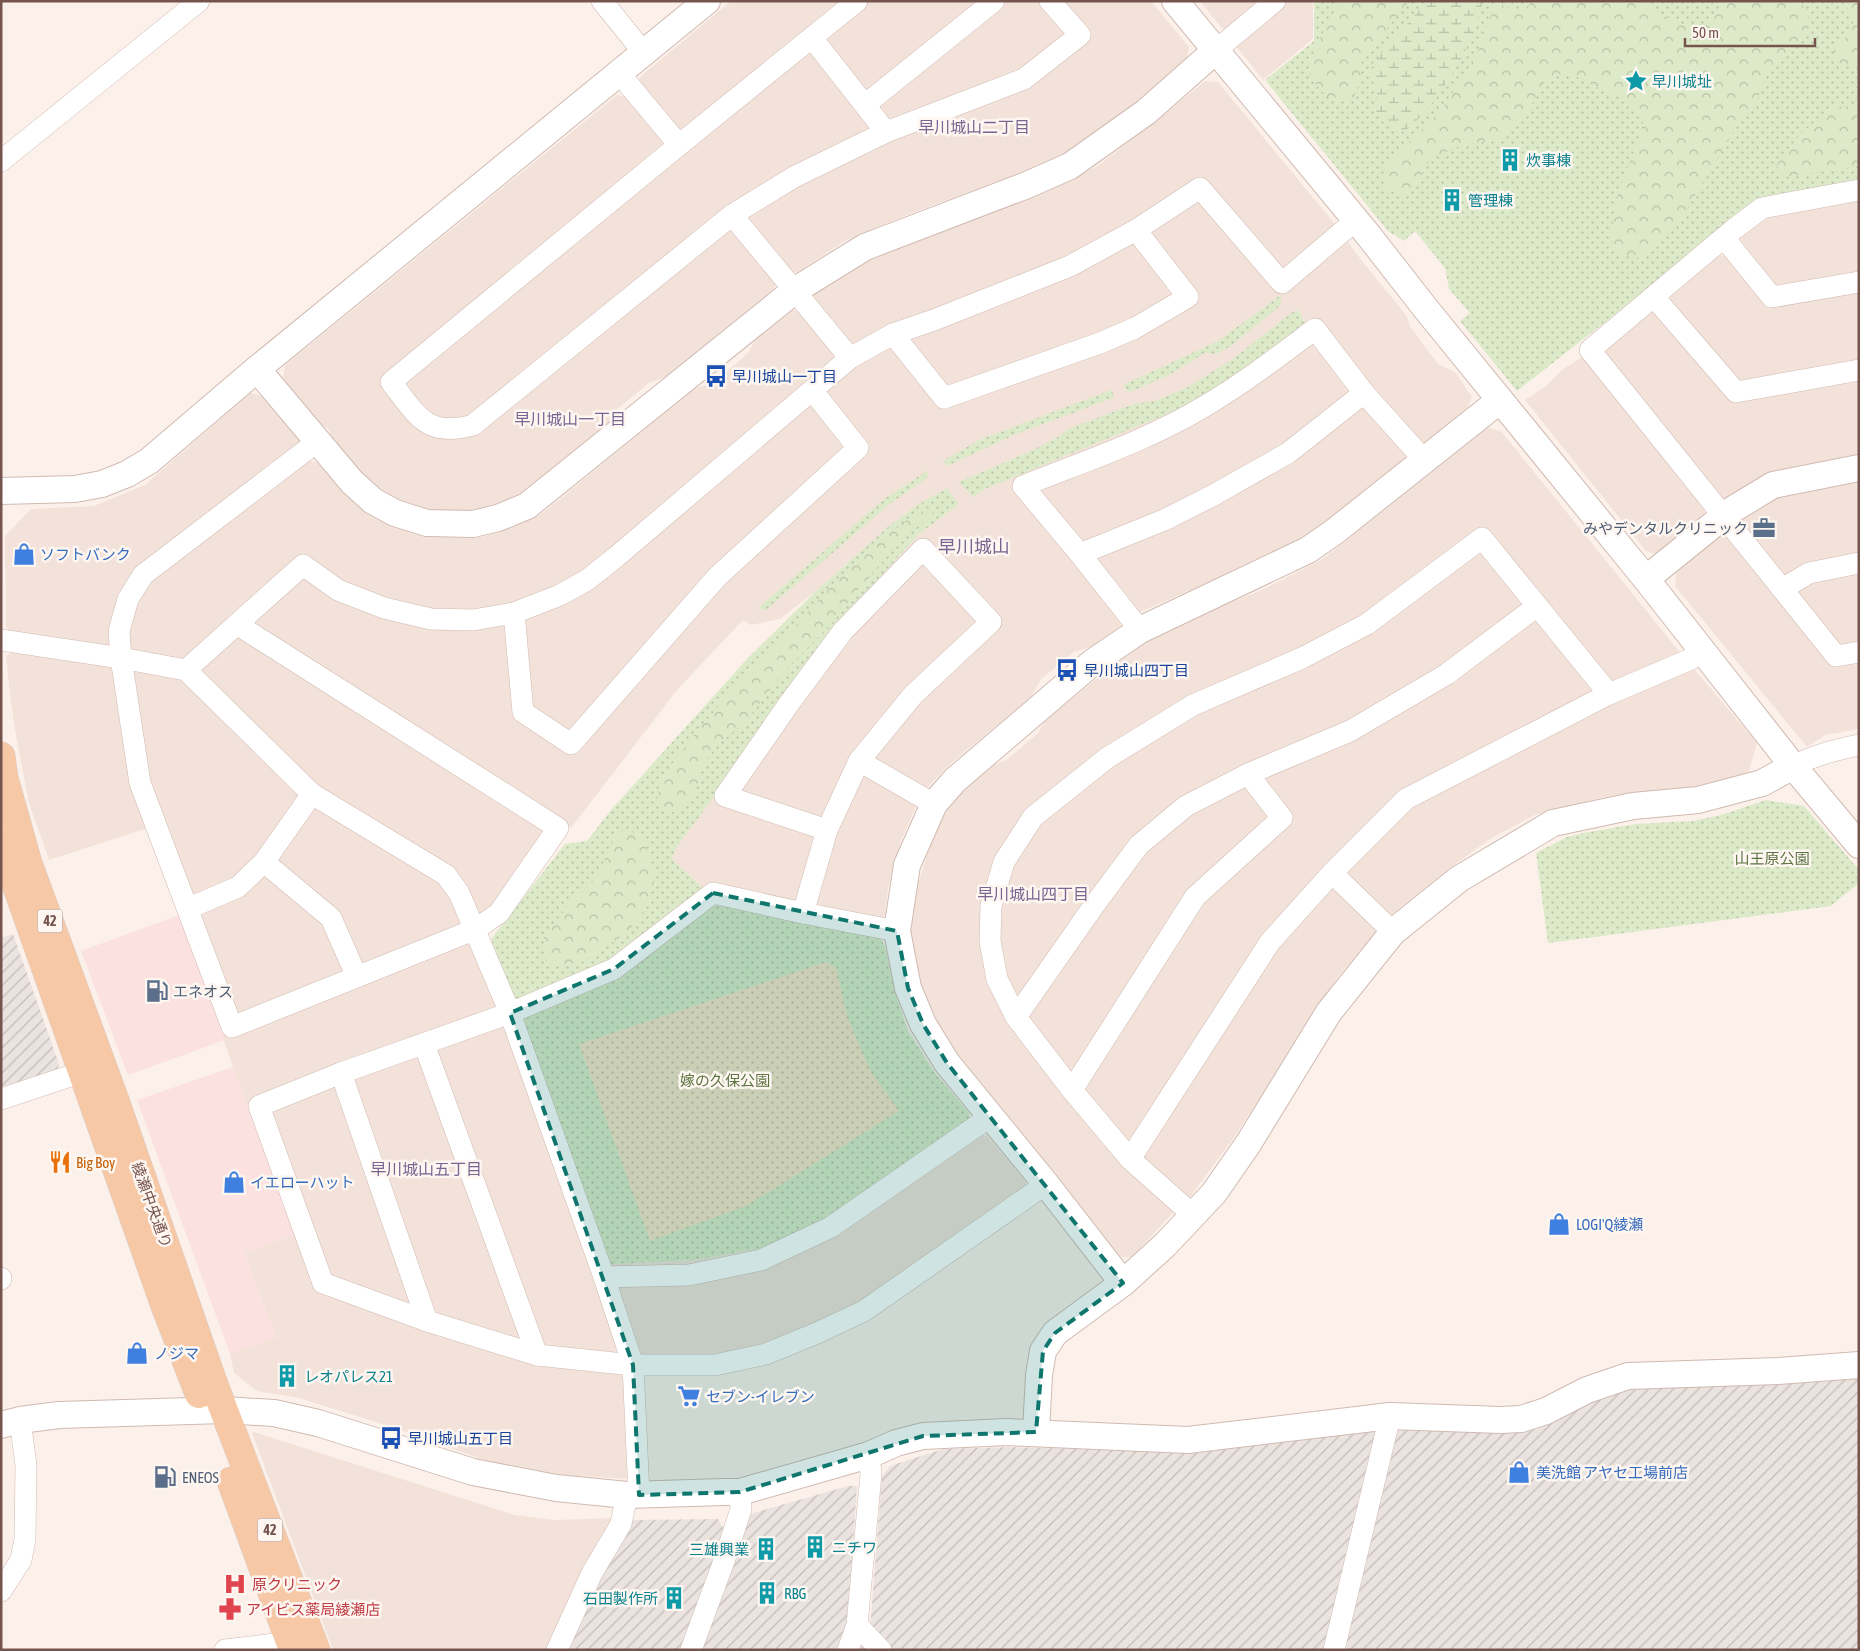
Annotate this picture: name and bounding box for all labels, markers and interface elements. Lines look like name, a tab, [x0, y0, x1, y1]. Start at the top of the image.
scale bar	[1685, 15, 1815, 47]
text: 50 m	[1692, 24, 1719, 41]
place icon: 早川城址	[1623, 68, 1649, 94]
place label: 早川城址	[1652, 73, 1712, 90]
district label: 早川城山二丁目	[918, 118, 1030, 136]
building icon: 炊事棟	[1497, 147, 1523, 173]
place label: 炊事棟	[1526, 152, 1571, 169]
building icon: 管理棟	[1439, 187, 1465, 213]
place label: 管理棟	[1468, 192, 1513, 209]
bus stop icon: 早川城山一丁目	[703, 363, 729, 389]
place label: 早川城山一丁目	[732, 368, 837, 385]
district label: 早川城山一丁目	[514, 410, 626, 428]
office icon: みやデンタルクリニック	[1751, 515, 1777, 541]
place label: みやデンタルクリニック	[1583, 520, 1748, 537]
district label: 早川城山	[938, 536, 1010, 557]
shop icon: ソフトバンク	[11, 541, 37, 567]
place label: ソフトバンク	[40, 546, 131, 563]
bus stop icon: 早川城山四丁目	[1054, 657, 1080, 683]
place label: 早川城山四丁目	[1084, 662, 1189, 679]
park label: 山王原公園	[1734, 850, 1810, 867]
district label: 早川城山四丁目	[977, 885, 1089, 903]
road number: 42	[38, 909, 62, 932]
fuel station icon: エネオス	[144, 978, 170, 1004]
place label: エネオス	[173, 983, 233, 1000]
park label: 嫁の久保公園	[680, 1072, 770, 1089]
restaurant icon: Big Boy	[47, 1149, 73, 1175]
place label: Big Boy	[76, 1154, 115, 1171]
street label: 綾瀬中央通り	[129, 1160, 175, 1250]
district label: 早川城山五丁目	[370, 1160, 482, 1178]
shop icon: イエローハット	[221, 1169, 247, 1195]
place label: イエローハット	[250, 1174, 355, 1191]
shop icon: LOGI'Q綾瀬	[1546, 1211, 1572, 1237]
place label: LOGI'Q綾瀬	[1576, 1216, 1643, 1233]
shop icon: ノジマ	[124, 1340, 150, 1366]
place label: ノジマ	[154, 1345, 199, 1362]
building icon: レオパレス21	[274, 1363, 300, 1389]
place label: レオパレス21	[304, 1368, 393, 1385]
supermarket icon: セブン-イレブン	[676, 1383, 702, 1409]
place label: セブン-イレブン	[706, 1388, 815, 1405]
bus stop icon: 早川城山五丁目	[378, 1425, 404, 1451]
place label: 早川城山五丁目	[408, 1430, 513, 1447]
shop icon: 美洗館 アヤセ工場前店	[1506, 1459, 1532, 1485]
fuel station icon: ENEOS	[152, 1464, 178, 1490]
place label: 美洗館 アヤセ工場前店	[1536, 1464, 1688, 1481]
place label: ENEOS	[182, 1469, 219, 1486]
road number: 42	[258, 1518, 282, 1542]
building icon: ニチワ	[802, 1534, 828, 1560]
building icon: 三雄興業	[753, 1536, 779, 1562]
place label: ニチワ	[832, 1539, 877, 1556]
place label: 三雄興業	[689, 1541, 749, 1558]
hospital icon: 原クリニック	[222, 1571, 248, 1597]
place label: 原クリニック	[252, 1576, 342, 1593]
building icon: RBG	[754, 1580, 780, 1606]
building icon: 石田製作所	[661, 1585, 687, 1611]
place label: RBG	[784, 1585, 807, 1602]
place label: 石田製作所	[583, 1590, 658, 1607]
pharmacy icon: アイビス薬局綾瀬店	[217, 1596, 243, 1622]
place label: アイビス薬局綾瀬店	[246, 1601, 380, 1618]

